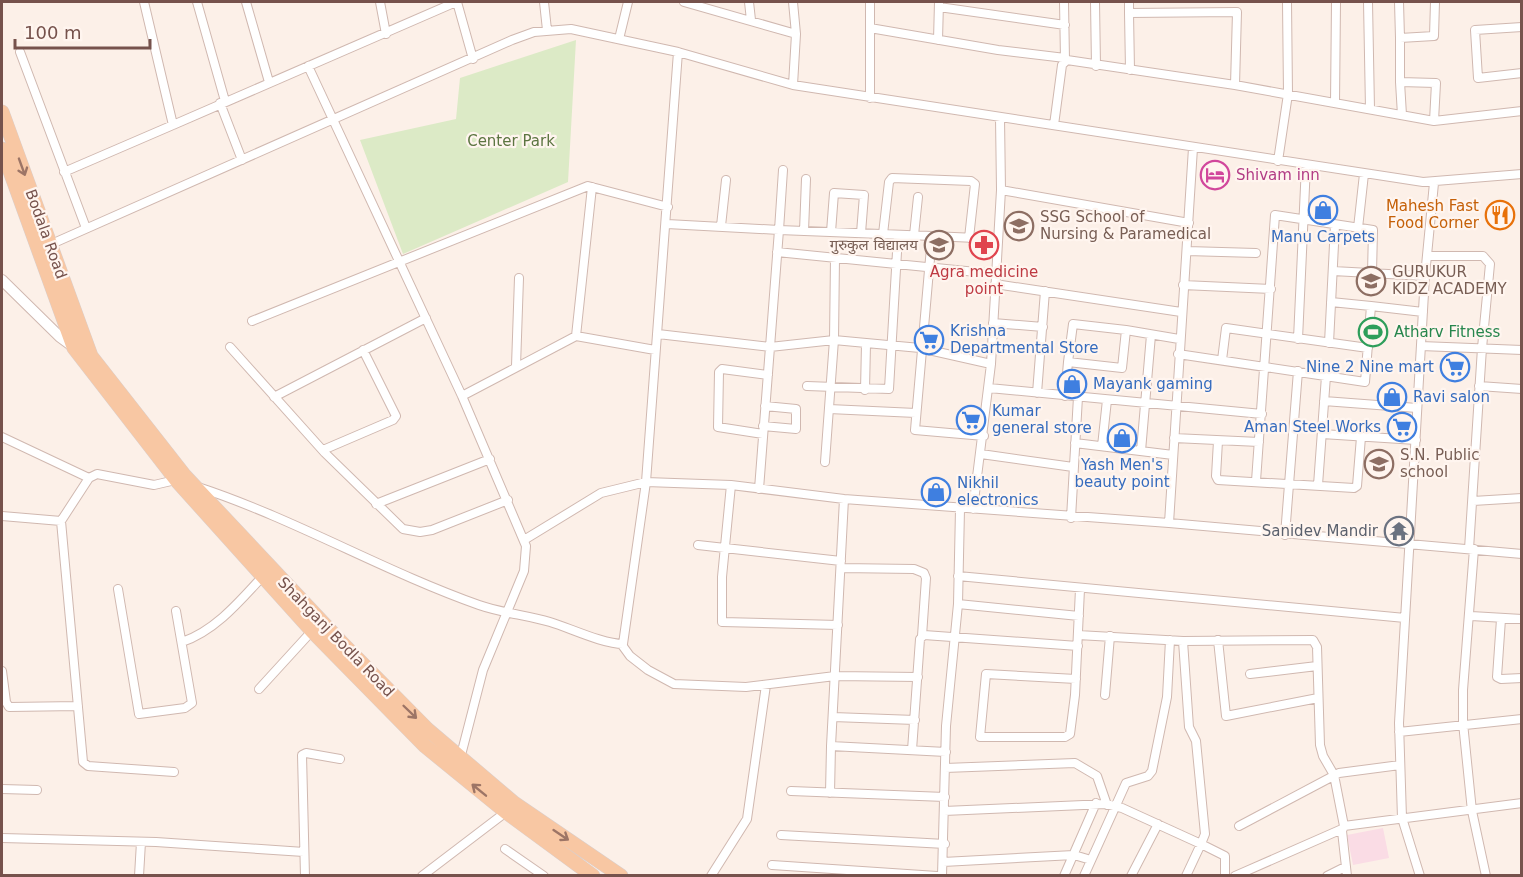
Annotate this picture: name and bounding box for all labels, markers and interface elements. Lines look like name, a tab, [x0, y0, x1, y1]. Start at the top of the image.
scale bar	[15, 12, 150, 50]
text: 100 m	[24, 22, 82, 43]
park label: Center Park	[467, 132, 555, 150]
one-way arrow	[17, 157, 28, 175]
hotel icon: Shivam inn	[1199, 159, 1231, 191]
place label: Shivam inn	[1236, 166, 1320, 184]
street label: Bodala Road	[21, 187, 71, 281]
shop icon: Manu Carpets	[1307, 194, 1339, 226]
place label: Mahesh Fast Food Corner	[1386, 197, 1480, 232]
restaurant icon: Mahesh Fast Food Corner	[1484, 199, 1516, 231]
place label: SSG School of Nursing & Paramedical	[1040, 208, 1211, 243]
school or university icon: SSG School of Nursing & Paramedical	[1003, 210, 1035, 242]
place label: Manu Carpets	[1271, 228, 1375, 246]
school or university icon: गुरुकुल विद्यालय	[923, 229, 955, 261]
pharmacy icon: Agra medicine point	[968, 229, 1000, 261]
place label: गुरुकुल विद्यालय	[830, 236, 918, 255]
place label: Agra medicine point	[930, 263, 1038, 298]
place label: GURUKUR KIDZ ACADEMY	[1392, 263, 1508, 298]
school or university icon: GURUKUR KIDZ ACADEMY	[1355, 265, 1387, 297]
sports icon: Atharv Fitness	[1357, 316, 1389, 348]
place label: Krishna Departmental Store	[950, 322, 1099, 357]
place label: Atharv Fitness	[1394, 323, 1501, 341]
supermarket icon: Krishna Departmental Store	[913, 324, 945, 356]
supermarket icon: Nine 2 Nine mart	[1439, 351, 1471, 383]
place label: Nine 2 Nine mart	[1306, 358, 1434, 376]
shop icon: Mayank gaming	[1056, 368, 1088, 400]
place label: Mayank gaming	[1093, 375, 1213, 393]
shop icon: Ravi salon	[1376, 381, 1408, 413]
place label: Ravi salon	[1413, 388, 1490, 406]
place label: Kumar general store	[992, 402, 1092, 437]
supermarket icon: Kumar general store	[955, 404, 987, 436]
supermarket icon: Aman Steel Works	[1386, 411, 1418, 443]
place label: Aman Steel Works	[1244, 418, 1381, 436]
shop icon: Yash Men's beauty point	[1106, 422, 1138, 454]
place label: S.N. Public school	[1400, 446, 1479, 481]
school or university icon: S.N. Public school	[1363, 448, 1395, 480]
place label: Yash Men's beauty point	[1074, 456, 1170, 491]
place label: Nikhil electronics	[957, 474, 1039, 509]
shop icon: Nikhil electronics	[920, 476, 952, 508]
temple icon: Sanidev Mandir	[1383, 515, 1415, 547]
place label: Sanidev Mandir	[1262, 522, 1379, 540]
street label: Shahganj Bodla Road	[274, 573, 398, 701]
one-way arrow	[403, 705, 418, 720]
one-way arrow	[472, 783, 487, 797]
one-way arrow	[552, 829, 569, 841]

